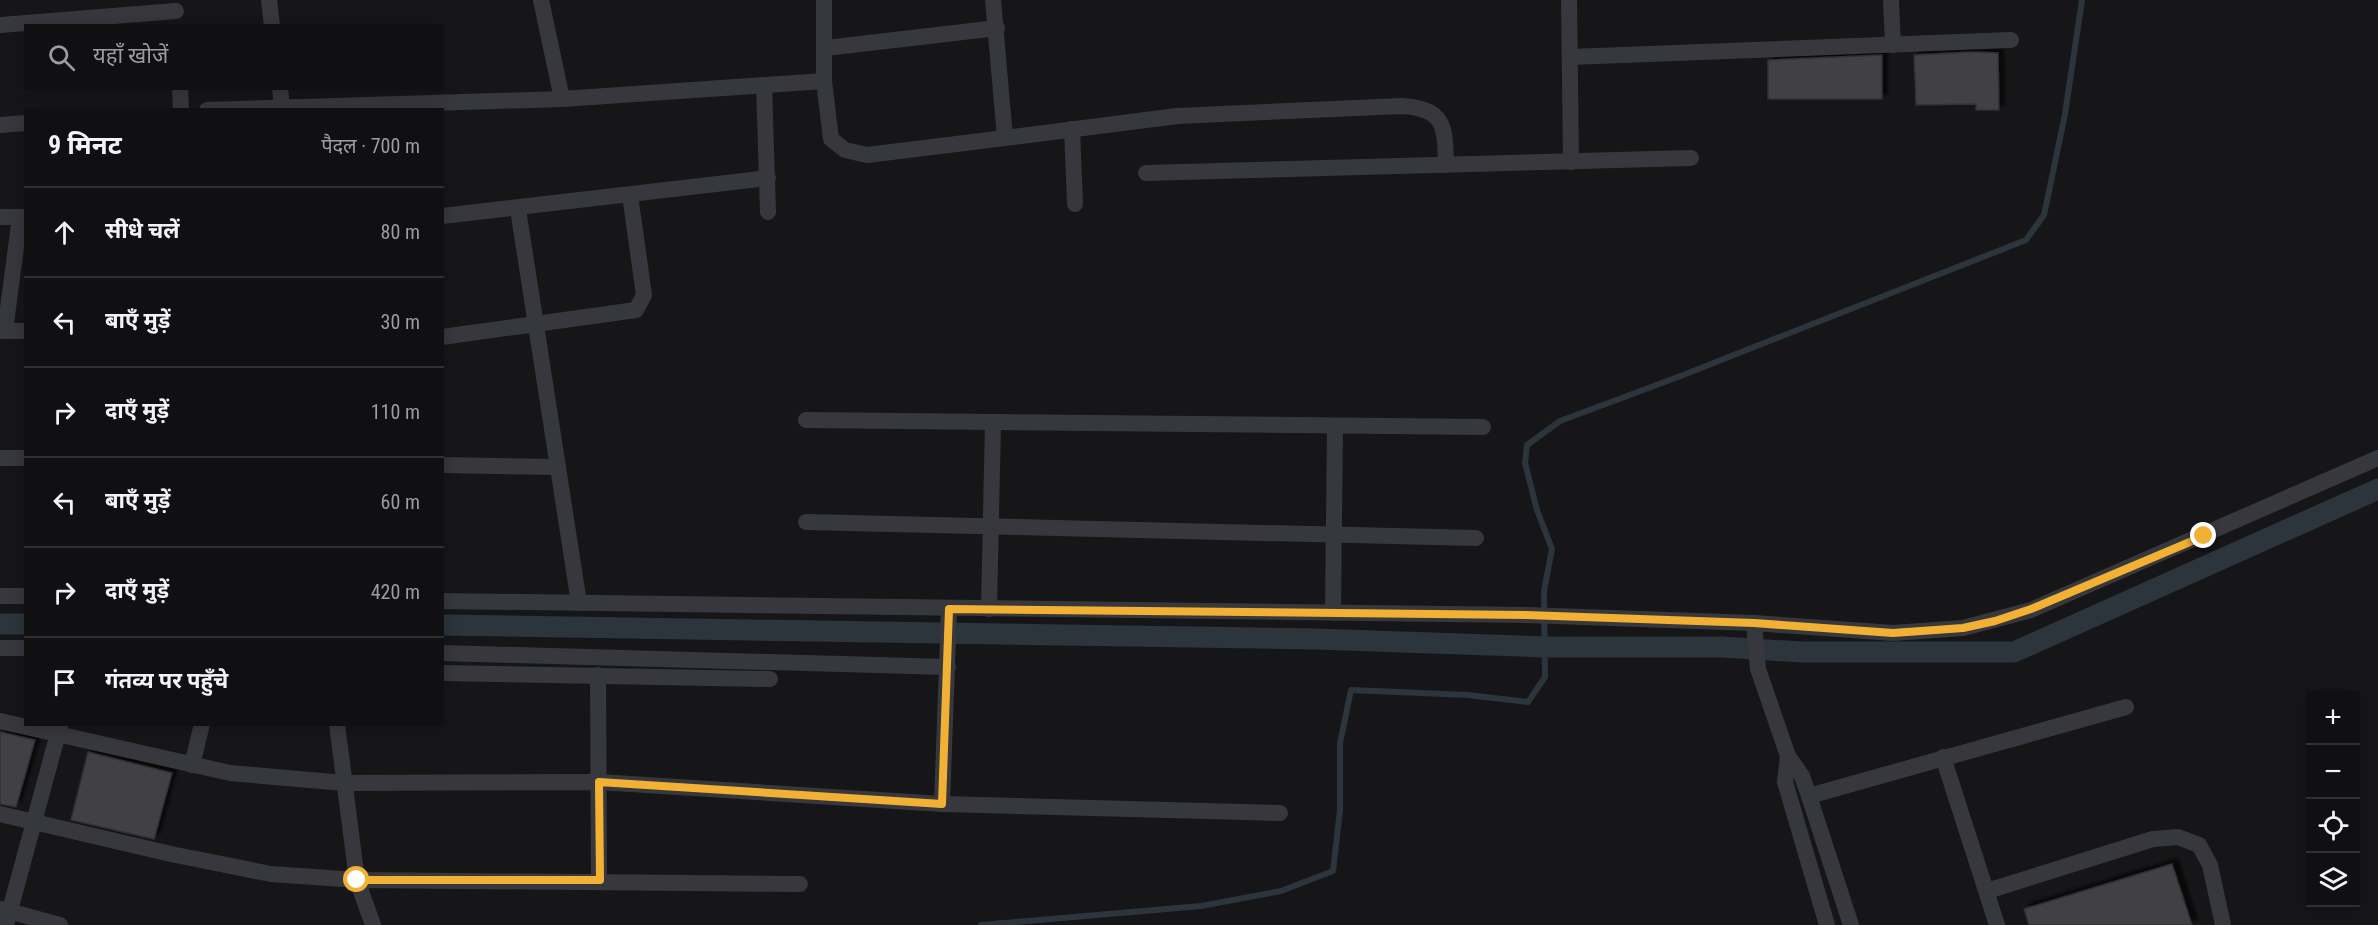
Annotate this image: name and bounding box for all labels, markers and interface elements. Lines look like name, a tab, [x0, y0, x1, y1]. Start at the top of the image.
search box	[24, 24, 444, 90]
icon: search	[45, 41, 78, 74]
text: यहाँ खोजें	[93, 43, 168, 68]
text: 9 मिनट	[48, 130, 122, 160]
text: पैदल · 700 m	[321, 134, 420, 158]
icon: ahead	[48, 216, 81, 249]
text: सीधे चलें	[105, 218, 179, 243]
text: 80 m	[381, 220, 420, 244]
icon: left	[48, 306, 81, 339]
text: बाएँ मुड़ें	[105, 308, 170, 333]
text: 30 m	[381, 310, 420, 334]
icon: right	[48, 396, 81, 429]
text: दाएँ मुड़ें	[105, 398, 169, 423]
text: 110 m	[371, 400, 420, 424]
icon: left	[48, 486, 81, 519]
text: बाएँ मुड़ें	[105, 488, 170, 513]
text: 60 m	[381, 490, 420, 514]
route end	[2190, 522, 2216, 548]
icon: right	[48, 576, 81, 609]
text: दाएँ मुड़ें	[105, 578, 169, 603]
text: 420 m	[371, 580, 420, 604]
icon: arrive	[48, 666, 81, 699]
text: गंतव्य पर पहुँचे	[105, 668, 228, 693]
map controls	[2306, 691, 2360, 907]
button: +	[2306, 691, 2360, 745]
button: −	[2306, 745, 2360, 799]
button: locate	[2306, 799, 2360, 853]
button: layers	[2306, 853, 2360, 907]
route start	[343, 866, 369, 892]

